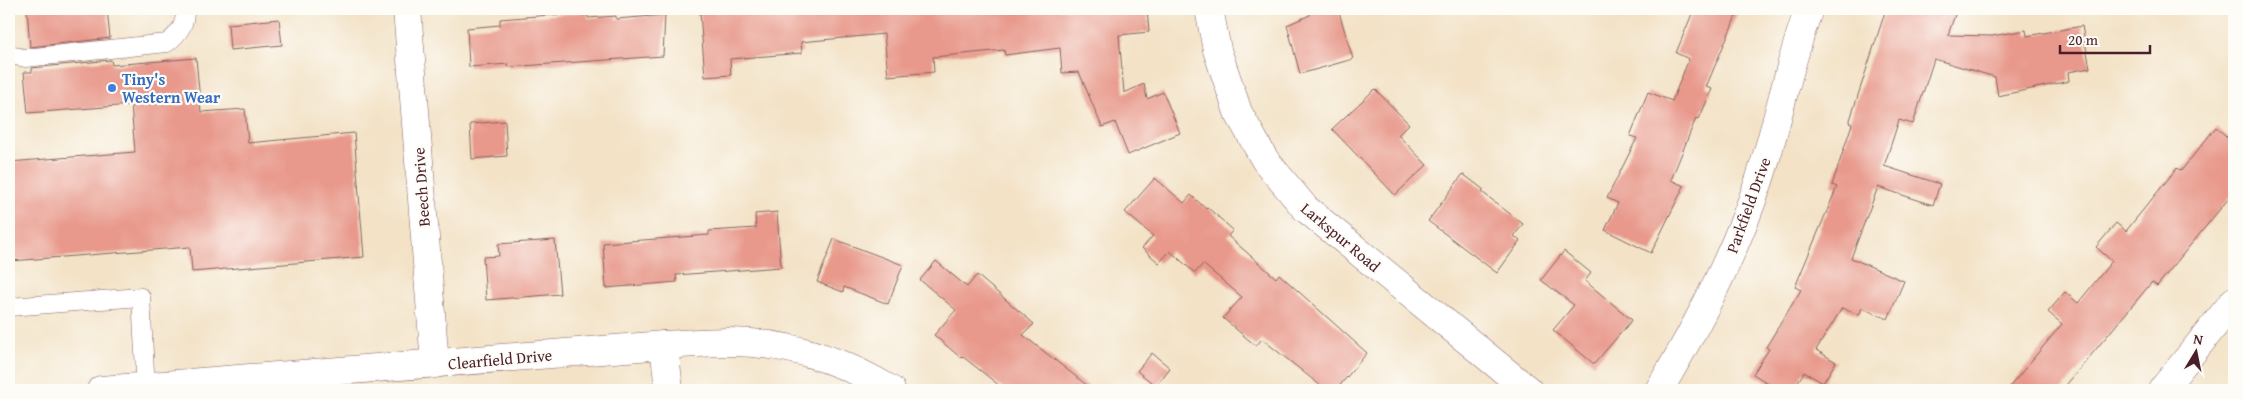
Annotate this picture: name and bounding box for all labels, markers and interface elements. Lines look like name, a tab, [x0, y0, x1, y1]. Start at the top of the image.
scale bar	[2060, 22, 2150, 54]
text: 20 m	[2068, 29, 2099, 50]
place label: Tiny's Western Wear	[122, 67, 221, 109]
marker: Tiny's Western Wear	[106, 82, 118, 94]
street label: Beech Drive	[406, 147, 436, 227]
street label: Parkfield Drive	[1720, 154, 1776, 256]
street label: Larkspur Road	[1296, 197, 1386, 278]
north arrow	[2170, 326, 2220, 376]
text: N	[2192, 329, 2205, 350]
street label: Clearfield Drive	[447, 342, 553, 376]

